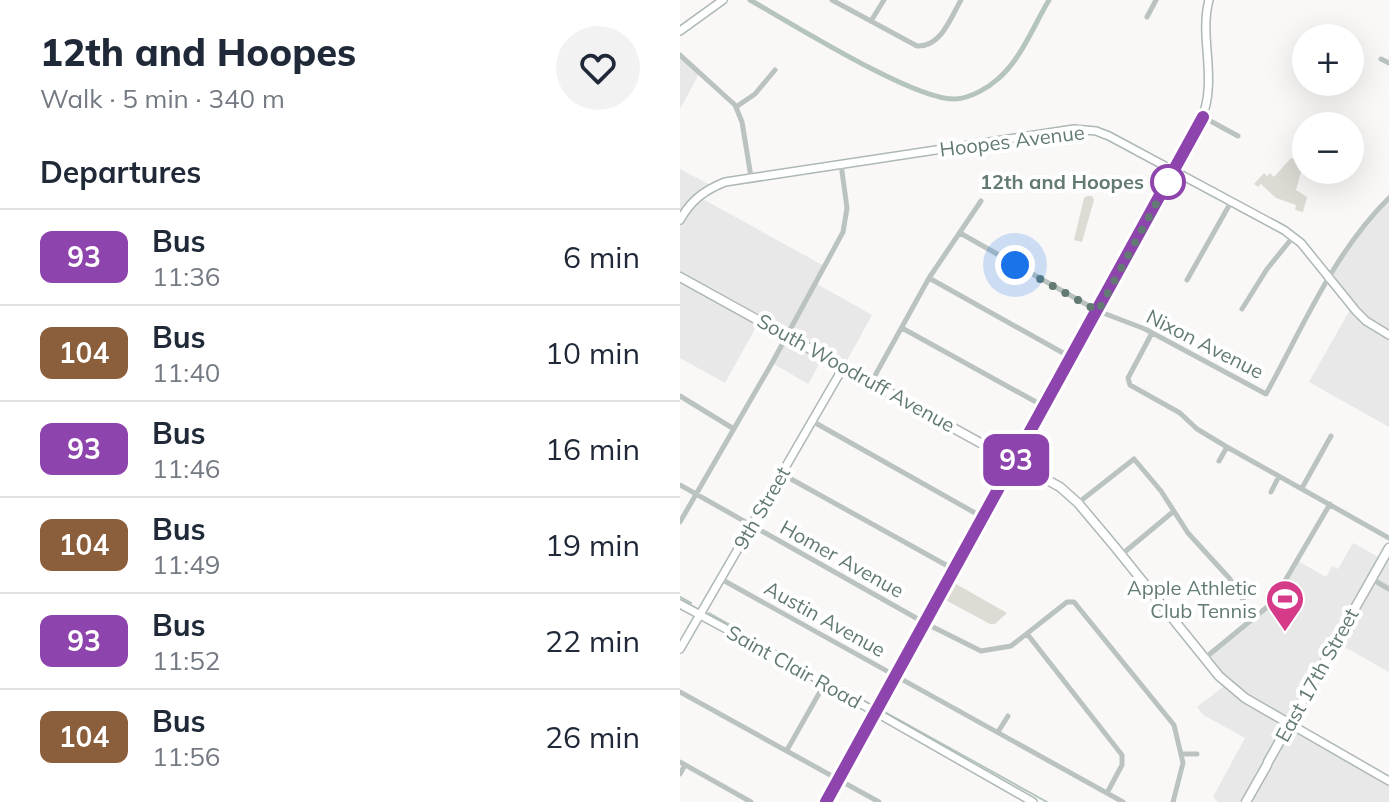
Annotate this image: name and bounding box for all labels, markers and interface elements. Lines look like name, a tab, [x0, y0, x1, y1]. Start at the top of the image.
map controls	[1292, 24, 1364, 184]
button: +	[1292, 24, 1364, 96]
button: heart	[556, 26, 640, 110]
text: 12th and Hoopes	[40, 28, 356, 76]
text: Walk · 5 min · 340 m	[40, 82, 285, 115]
button: −	[1292, 112, 1364, 184]
street label: Hoopes Avenue	[938, 119, 1086, 162]
text: Departures	[40, 153, 201, 191]
marker: 12th and Hoopes	[1151, 165, 1185, 199]
place label: 12th and Hoopes	[980, 169, 1144, 194]
text: Bus	[152, 222, 206, 260]
text: 6 min	[563, 238, 640, 276]
text: 93	[67, 239, 101, 274]
your location	[995, 245, 1035, 285]
text: 11:36	[152, 260, 220, 293]
street label: Nixon Avenue	[1142, 303, 1268, 384]
street label: South Woodruff Avenue	[753, 308, 959, 437]
text: Bus	[152, 318, 206, 356]
text: 10 min	[545, 334, 640, 372]
text: 104	[59, 335, 109, 370]
text: 11:40	[152, 356, 220, 389]
text: Bus	[152, 414, 206, 452]
text: 16 min	[545, 430, 640, 468]
text: 93	[67, 431, 101, 466]
line badge: 93	[980, 434, 1052, 486]
text: 93	[999, 442, 1033, 477]
text: 11:46	[152, 452, 220, 485]
street label: 9th Street	[728, 462, 795, 554]
text: Bus	[152, 510, 206, 548]
street label: Homer Avenue	[776, 514, 908, 603]
text: 19 min	[545, 526, 640, 564]
text: 104	[59, 527, 109, 562]
text: 11:49	[152, 548, 220, 581]
street label: Austin Avenue	[760, 575, 890, 662]
place label: Apple Athletic Club Tennis	[1127, 575, 1257, 623]
sports icon: Apple Athletic Club Tennis	[1264, 578, 1306, 633]
street label: East 17th Street	[1270, 604, 1364, 746]
text: Bus	[152, 606, 206, 644]
street label: Saint Clair Road	[723, 619, 866, 714]
text: 22 min	[545, 622, 640, 660]
text: 93	[67, 623, 101, 658]
text: 11:52	[152, 644, 220, 677]
text: Bus	[152, 702, 206, 740]
text: 26 min	[545, 718, 640, 756]
text: 104	[59, 719, 109, 754]
text: 11:56	[152, 740, 220, 773]

